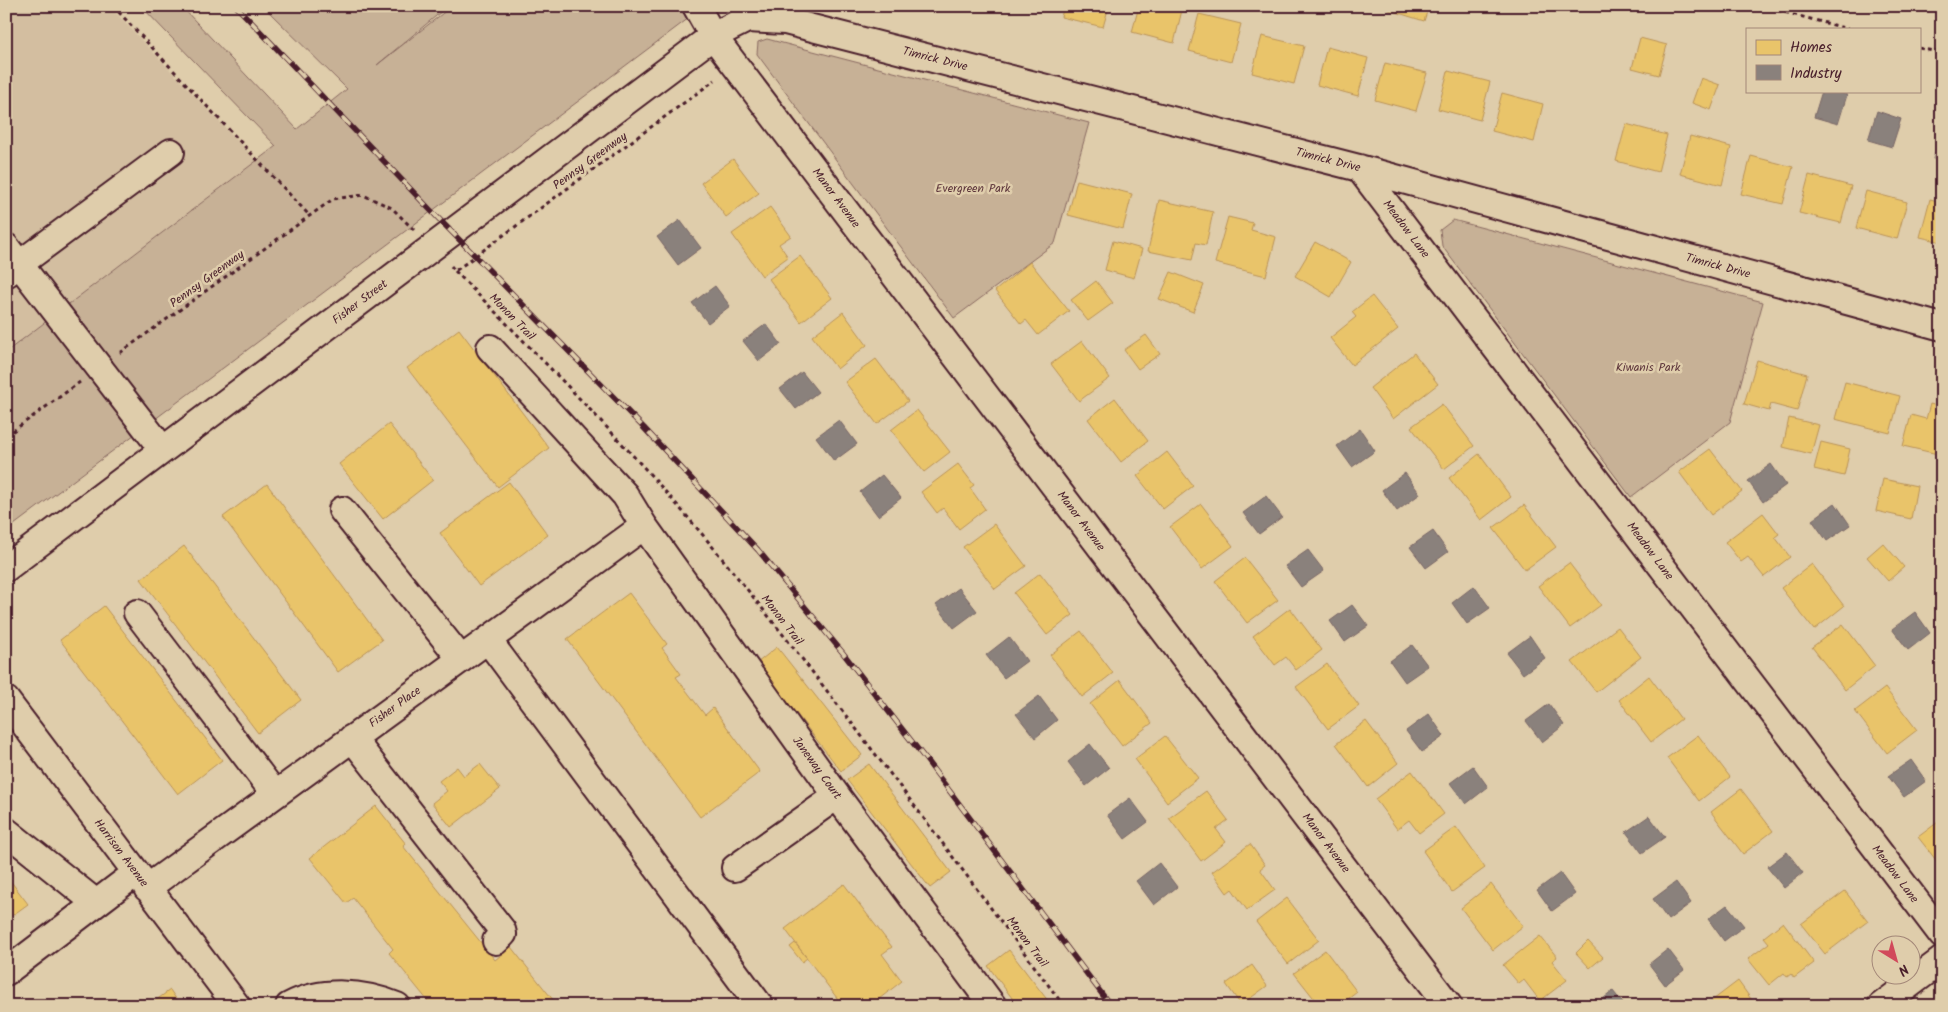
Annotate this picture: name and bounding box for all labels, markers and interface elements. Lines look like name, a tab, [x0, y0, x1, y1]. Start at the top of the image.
legend	[1746, 28, 1920, 92]
text: Homes	[1790, 36, 1833, 60]
street label: Timrick Drive	[900, 42, 970, 76]
text: Industry	[1790, 62, 1843, 86]
street label: Pennsy Greenway	[549, 127, 632, 195]
street label: Timrick Drive	[1293, 143, 1363, 177]
street label: Manor Avenue	[807, 164, 865, 233]
park label: Evergreen Park	[936, 179, 1011, 198]
street label: Meadow Lane	[1378, 196, 1435, 263]
street label: Pennsy Greenway	[166, 245, 249, 313]
street label: Timrick Drive	[1683, 248, 1753, 284]
street label: Fisher Street	[328, 275, 392, 329]
street label: Monon Trail	[484, 289, 540, 345]
park label: Kiwanis Park	[1616, 358, 1681, 377]
street label: Manor Avenue	[1052, 487, 1110, 556]
street label: Meadow Lane	[1622, 518, 1679, 585]
street label: Monon Trail	[756, 591, 808, 649]
street label: Fisher Place	[365, 681, 426, 733]
street label: Janeway Court	[788, 732, 847, 804]
street label: Manor Avenue	[1297, 809, 1355, 878]
street label: Harrison Avenue	[89, 815, 153, 892]
street label: Meadow Lane	[1867, 841, 1924, 908]
street label: Monon Trail	[1001, 912, 1053, 972]
north arrow	[1870, 934, 1920, 984]
text: N	[1893, 958, 1913, 981]

